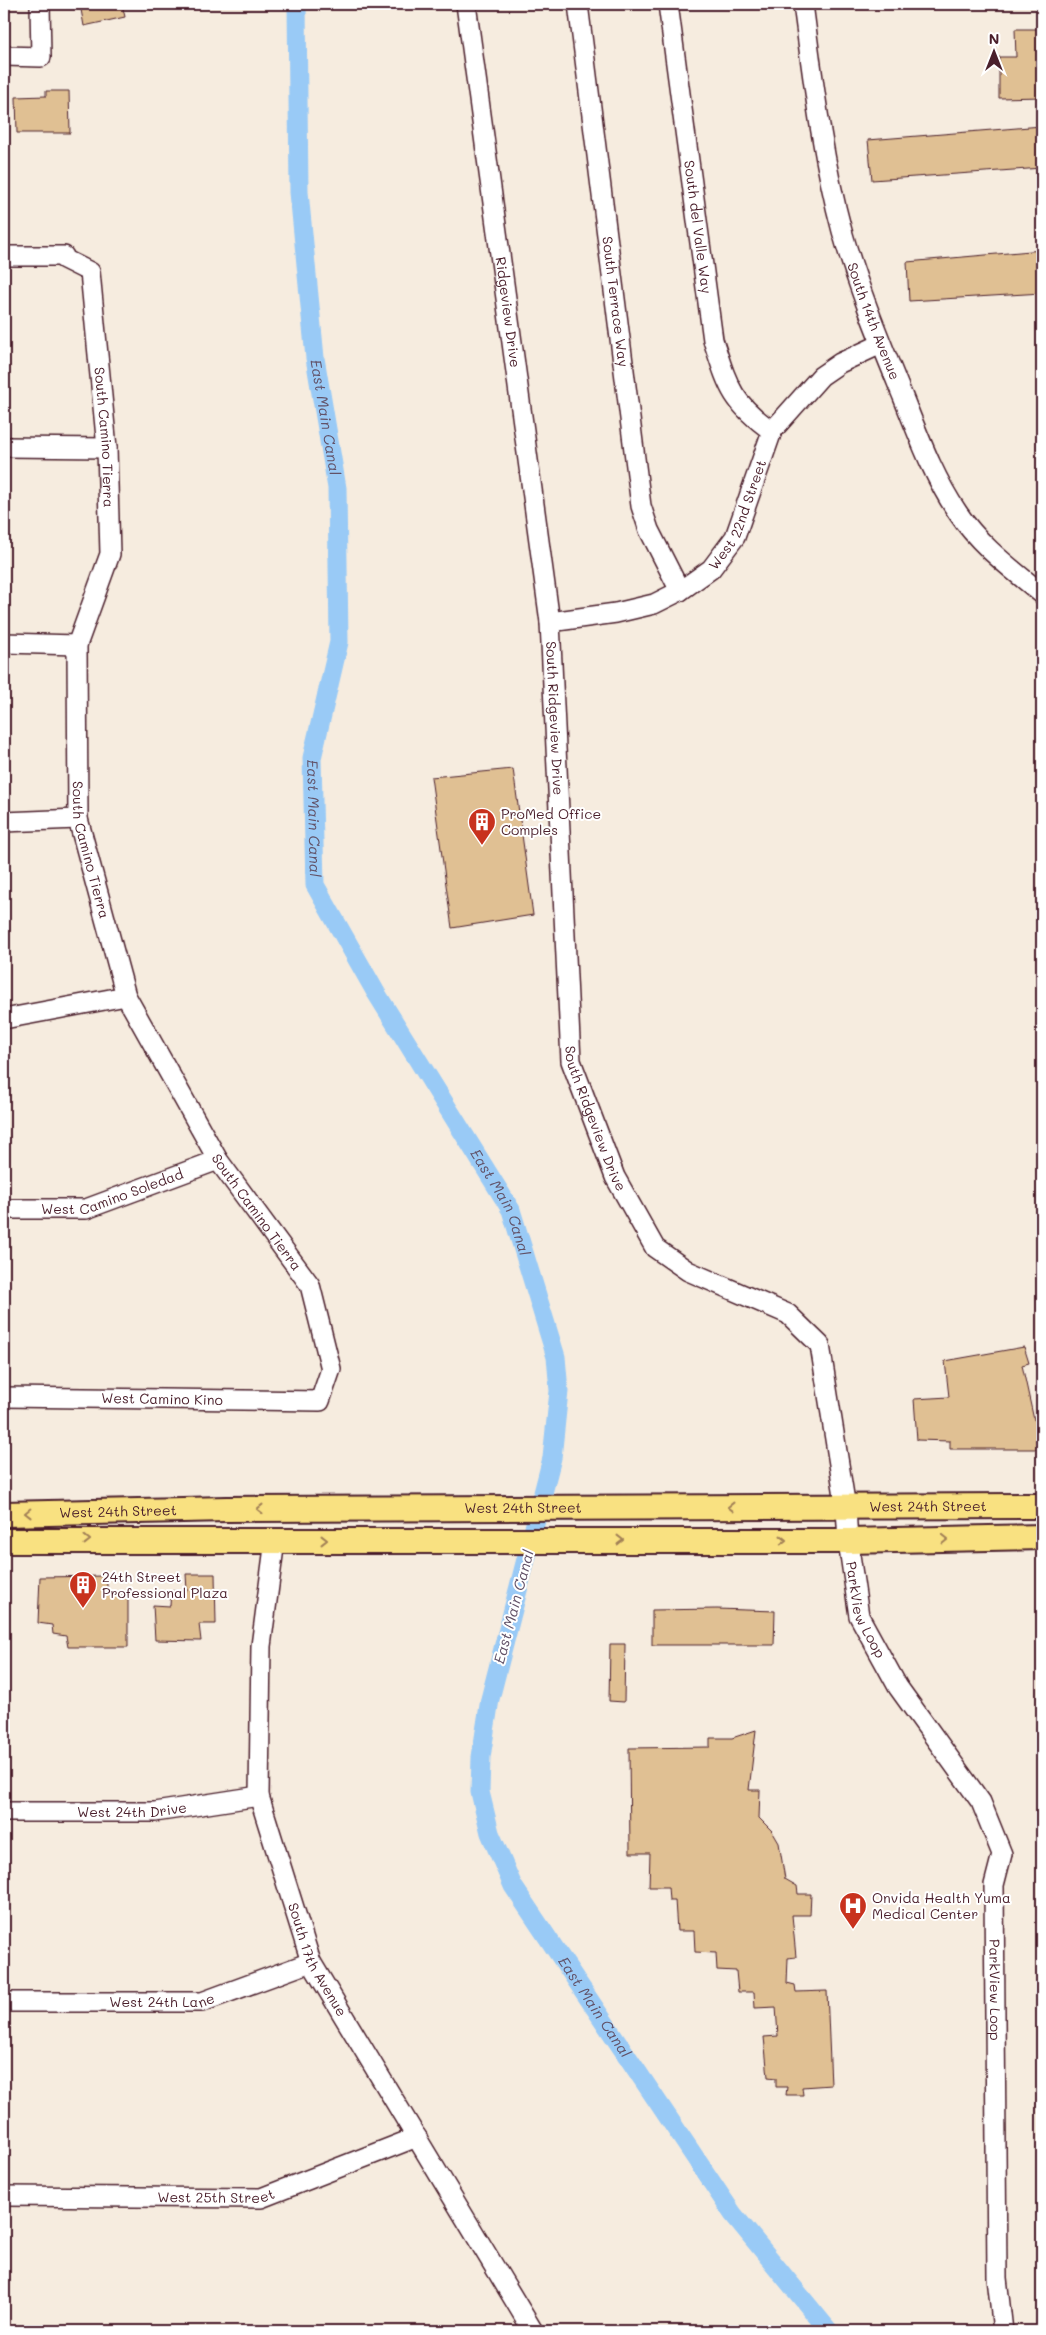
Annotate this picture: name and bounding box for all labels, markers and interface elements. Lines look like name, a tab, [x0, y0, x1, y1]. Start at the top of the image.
north arrow	[968, 28, 1018, 78]
text: N	[989, 29, 999, 48]
street label: South del Valle Way	[680, 159, 717, 295]
street label: South Terrace Way	[598, 235, 633, 368]
street label: Ridgeview Drive	[491, 255, 525, 369]
street label: South 14th Avenue	[843, 260, 905, 382]
water label: East Main Canal	[306, 358, 346, 477]
street label: South Camino Tierra	[90, 366, 119, 508]
street label: West 22nd Street	[704, 457, 770, 573]
street label: South Ridgeview Drive	[542, 641, 568, 796]
water label: East Main Canal	[303, 759, 326, 877]
street label: South Camino Tierra	[69, 781, 115, 920]
place label: ProMed Office Comples	[501, 804, 601, 839]
building icon: ProMed Office Comples	[467, 807, 497, 846]
street label: South Ridgeview Drive	[561, 1045, 631, 1194]
water label: East Main Canal	[466, 1145, 535, 1258]
street label: South Camino Tierra	[207, 1150, 306, 1274]
street label: West Camino Soledad	[41, 1164, 186, 1218]
street label: West Camino Kino	[101, 1388, 223, 1409]
street label: West 24th Street	[869, 1496, 987, 1516]
street label: West 24th Street	[464, 1498, 582, 1517]
street label: West 24th Street	[59, 1500, 177, 1522]
one-way arrow	[727, 1502, 734, 1512]
one-way arrow	[256, 1504, 264, 1514]
one-way arrow	[24, 1508, 32, 1518]
one-way arrow	[942, 1534, 949, 1544]
one-way arrow	[84, 1535, 92, 1545]
one-way arrow	[320, 1535, 328, 1545]
one-way arrow	[616, 1535, 624, 1545]
one-way arrow	[779, 1535, 787, 1545]
water label: East Main Canal	[488, 1547, 538, 1666]
street label: ParkView Loop	[842, 1560, 890, 1661]
place label: 24th Street Professional Plaza	[102, 1567, 228, 1602]
building icon: 24th Street Professional Plaza	[68, 1570, 98, 1609]
street label: West 24th Drive	[77, 1797, 188, 1821]
place label: Onvida Health Yuma Medical Center	[872, 1888, 1011, 1923]
hospital icon: Onvida Health Yuma Medical Center	[838, 1891, 868, 1930]
street label: South 17th Avenue	[284, 1900, 351, 2020]
street label: ParkView Loop	[985, 1939, 1005, 2041]
water label: East Main Canal	[554, 1952, 636, 2061]
street label: West 24th Lane	[109, 1988, 217, 2012]
street label: West 25th Street	[157, 2184, 277, 2207]

